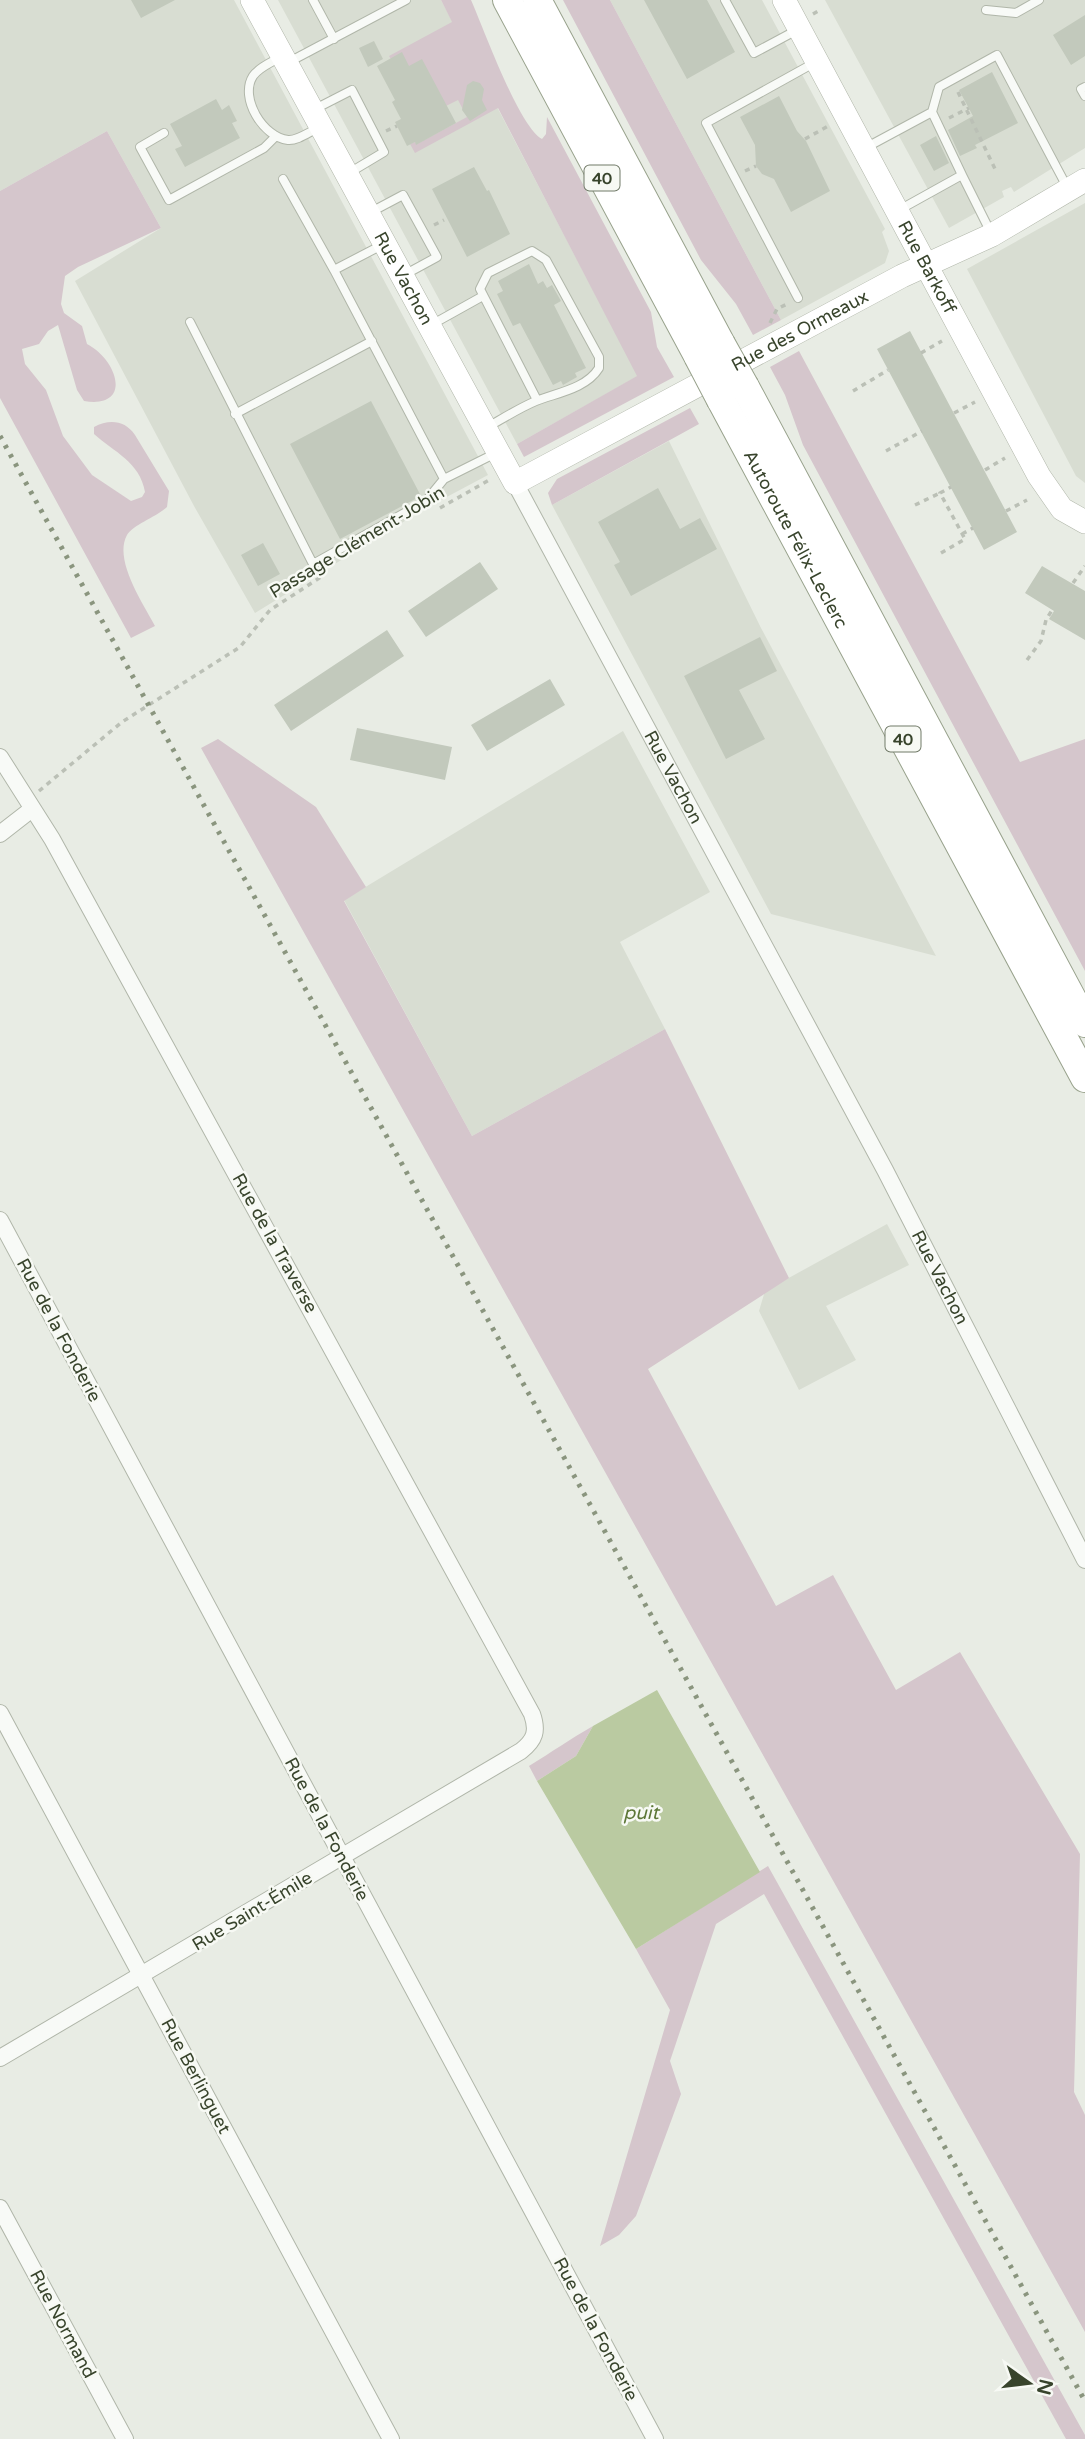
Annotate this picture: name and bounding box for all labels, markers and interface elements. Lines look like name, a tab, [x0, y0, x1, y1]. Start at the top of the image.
road number: 40	[584, 166, 620, 190]
street label: Rue Barkoff	[893, 217, 961, 318]
street label: Rue Vachon	[369, 228, 438, 329]
street label: Rue des Ormeaux	[728, 285, 872, 376]
street label: Autoroute Félix-Leclerc	[739, 446, 853, 632]
street label: Passage Clément-Jobin	[265, 481, 449, 603]
road number: 40	[886, 726, 920, 752]
street label: Rue Vachon	[639, 727, 707, 828]
street label: Rue de la Traverse	[228, 1169, 322, 1317]
street label: Rue Vachon	[907, 1227, 973, 1328]
street label: Rue de la Fonderie	[12, 1254, 106, 1406]
street label: Rue de la Fonderie	[280, 1753, 374, 1905]
water label: puit	[623, 1802, 662, 1824]
street label: Rue Saint-Émile	[188, 1866, 316, 1956]
street label: Rue Berlinguet	[156, 2015, 236, 2138]
street label: Rue de la Fonderie	[549, 2253, 643, 2405]
street label: Rue Normand	[25, 2266, 101, 2382]
north arrow	[994, 2348, 1064, 2418]
text: N	[1032, 2377, 1057, 2397]

